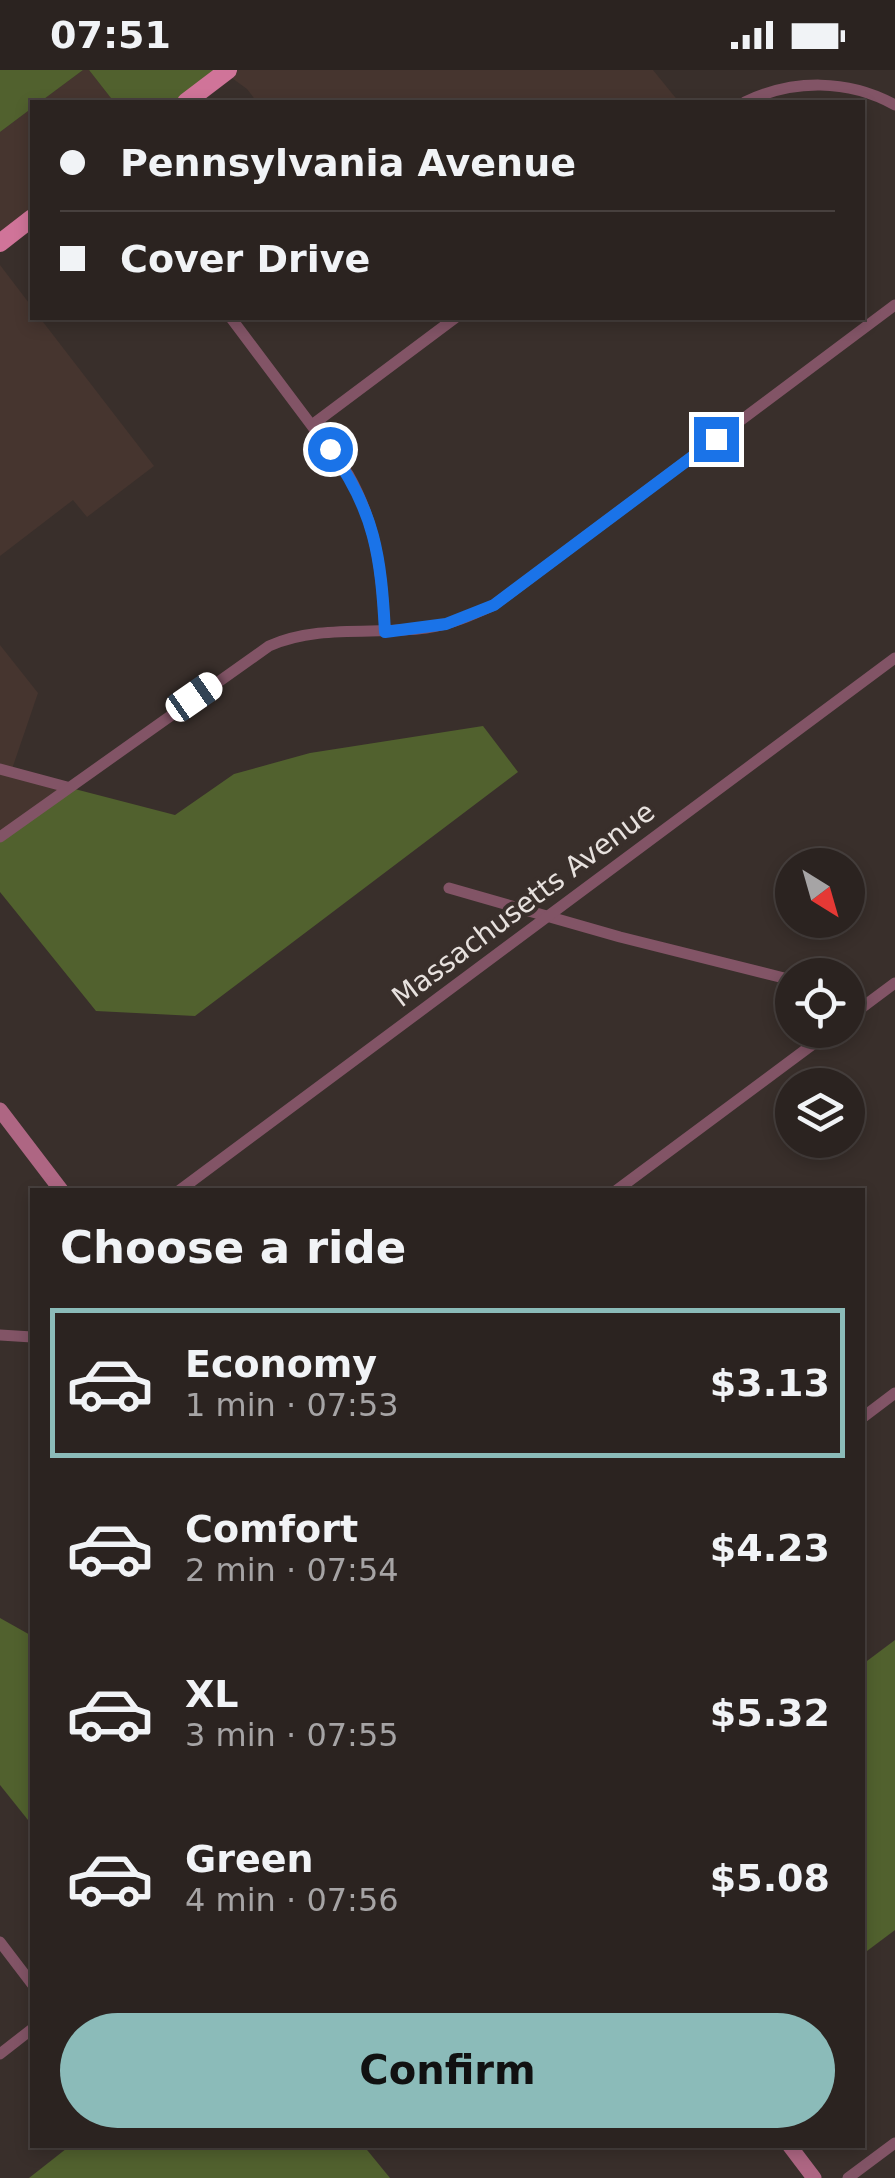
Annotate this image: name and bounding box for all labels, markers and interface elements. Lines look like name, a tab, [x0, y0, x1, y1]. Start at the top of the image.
text: 07:51	[50, 13, 171, 57]
text: Pennsylvania Avenue	[120, 141, 576, 185]
text: Cover Drive	[120, 237, 370, 281]
route end	[694, 417, 739, 462]
route start	[308, 427, 353, 472]
car	[161, 668, 227, 726]
street label: Massachusetts Avenue	[386, 795, 661, 1014]
north arrow	[775, 848, 865, 938]
map controls	[775, 848, 865, 1158]
button: locate	[775, 958, 865, 1048]
button: layers	[775, 1068, 865, 1158]
text: Choose a ride	[60, 1221, 406, 1274]
icon: car	[65, 1338, 155, 1428]
text: Economy	[185, 1342, 377, 1386]
text: $3.13	[710, 1361, 830, 1405]
text: 1 min · 07:53	[185, 1386, 399, 1424]
icon: car	[65, 1503, 155, 1593]
text: Comfort	[185, 1507, 358, 1551]
text: $4.23	[710, 1526, 830, 1570]
text: 2 min · 07:54	[185, 1551, 399, 1589]
icon: car	[65, 1668, 155, 1758]
text: XL	[185, 1672, 239, 1716]
text: $5.32	[710, 1691, 830, 1735]
text: 3 min · 07:55	[185, 1716, 399, 1754]
icon: car	[65, 1833, 155, 1923]
text: Green	[185, 1837, 314, 1881]
text: $5.08	[710, 1856, 830, 1900]
text: 4 min · 07:56	[185, 1881, 399, 1919]
button: Confirm	[60, 2013, 835, 2128]

